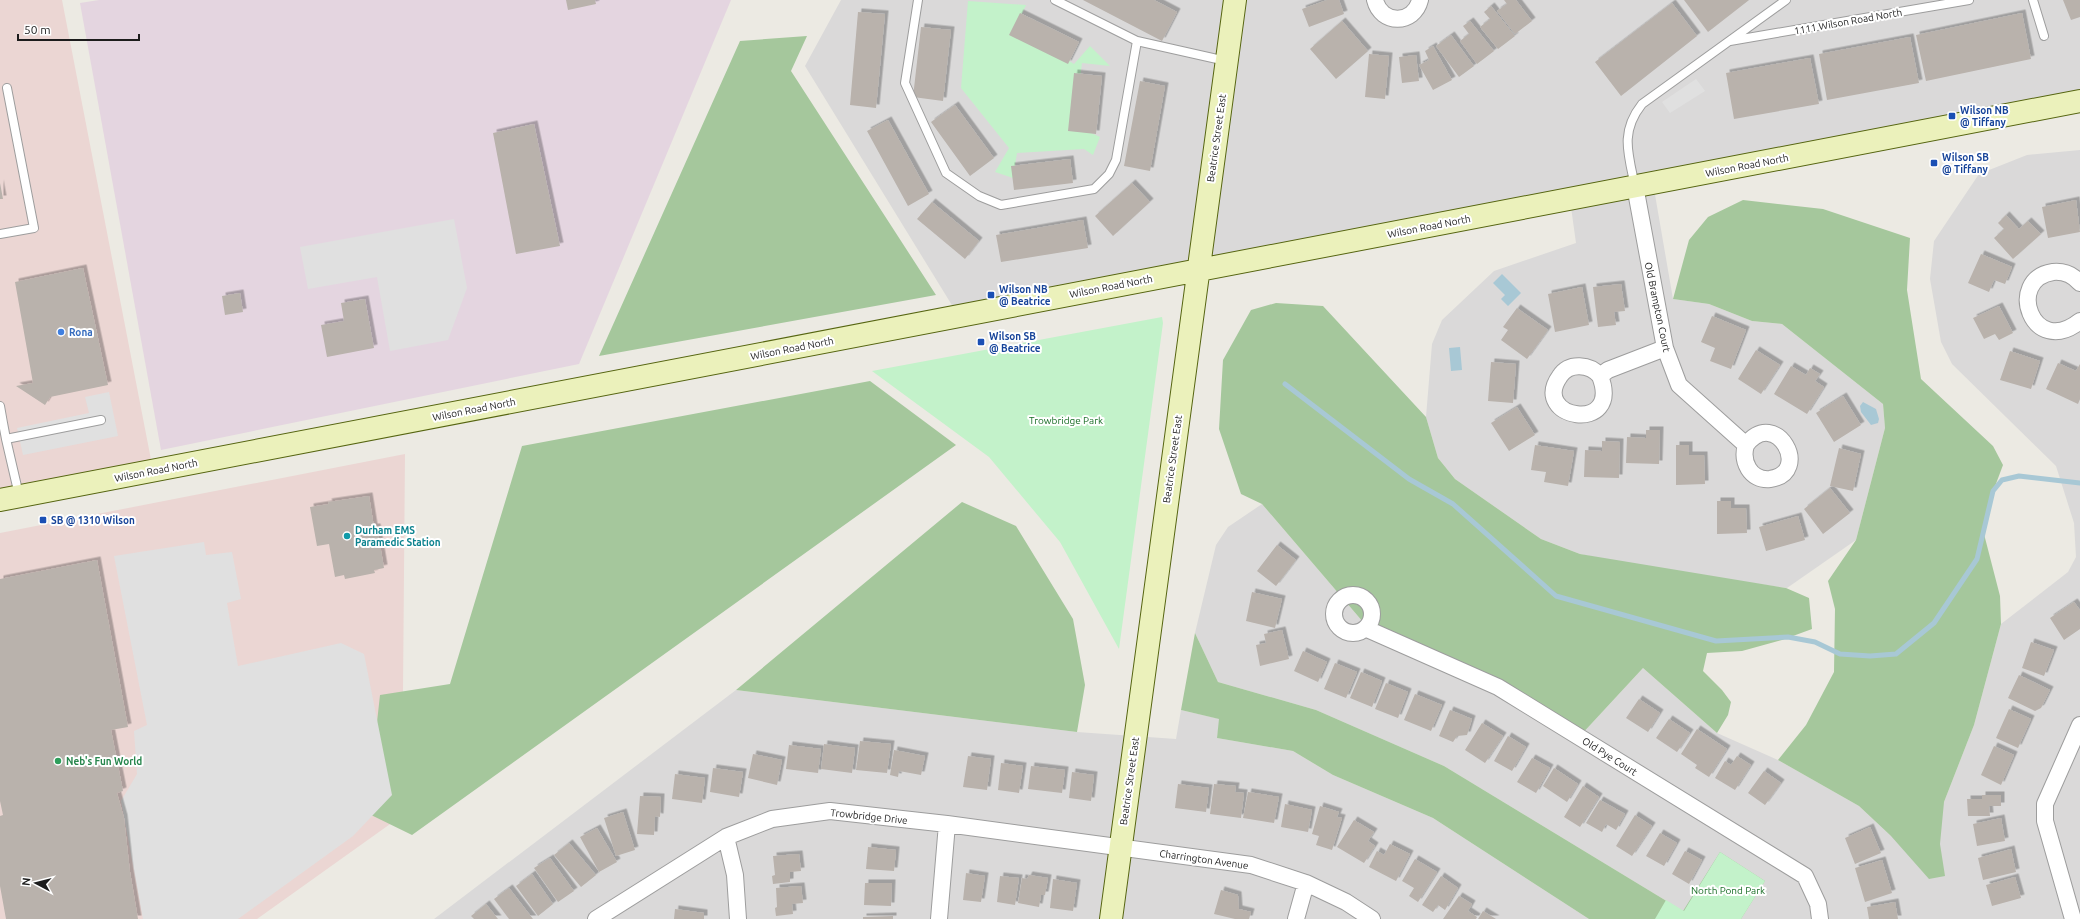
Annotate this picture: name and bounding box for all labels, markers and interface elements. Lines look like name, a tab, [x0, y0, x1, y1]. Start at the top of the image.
street label: 1111 Wilson Road North	[1793, 7, 1903, 36]
scale bar	[18, 16, 139, 42]
text: 50 m	[24, 23, 51, 36]
street label: Beatrice Street East	[1205, 93, 1228, 183]
place label: Wilson NB @ Tiffany	[1960, 105, 2009, 128]
marker: Wilson NB @ Tiffany	[1947, 111, 1957, 121]
street label: Wilson Road North	[1705, 152, 1790, 179]
place label: Wilson SB @ Tiffany	[1942, 152, 1989, 175]
marker: Wilson SB @ Tiffany	[1929, 158, 1939, 168]
street label: Wilson Road North	[1387, 213, 1472, 240]
street label: Old Brampton Court	[1643, 261, 1672, 353]
street label: Wilson Road North	[1069, 273, 1154, 300]
place label: Wilson NB @ Beatrice	[999, 284, 1051, 307]
marker: Wilson NB @ Beatrice	[986, 290, 996, 300]
marker: Rona	[56, 327, 66, 337]
place label: Rona	[69, 327, 93, 338]
place label: Wilson SB @ Beatrice	[989, 331, 1041, 354]
street label: Wilson Road North	[750, 335, 835, 362]
marker: Wilson SB @ Beatrice	[976, 337, 986, 347]
street label: Wilson Road North	[432, 396, 517, 423]
street label: Beatrice Street East	[1161, 414, 1184, 504]
park label: Trowbridge Park	[1029, 415, 1103, 426]
street label: Wilson Road North	[114, 457, 199, 484]
marker: SB @ 1310 Wilson	[38, 515, 48, 525]
place label: SB @ 1310 Wilson	[51, 515, 135, 526]
place label: Durham EMS Paramedic Station	[355, 525, 441, 548]
marker: Durham EMS Paramedic Station	[342, 531, 352, 541]
street label: Old Pye Court	[1580, 735, 1639, 778]
street label: Beatrice Street East	[1118, 736, 1141, 826]
marker: Neb's Fun World	[53, 756, 63, 766]
place label: Neb's Fun World	[66, 756, 142, 767]
street label: Trowbridge Drive	[830, 807, 908, 826]
street label: Charrington Avenue	[1159, 848, 1249, 871]
north arrow	[16, 863, 56, 903]
text: N	[20, 877, 33, 887]
park label: North Pond Park	[1691, 885, 1765, 896]

